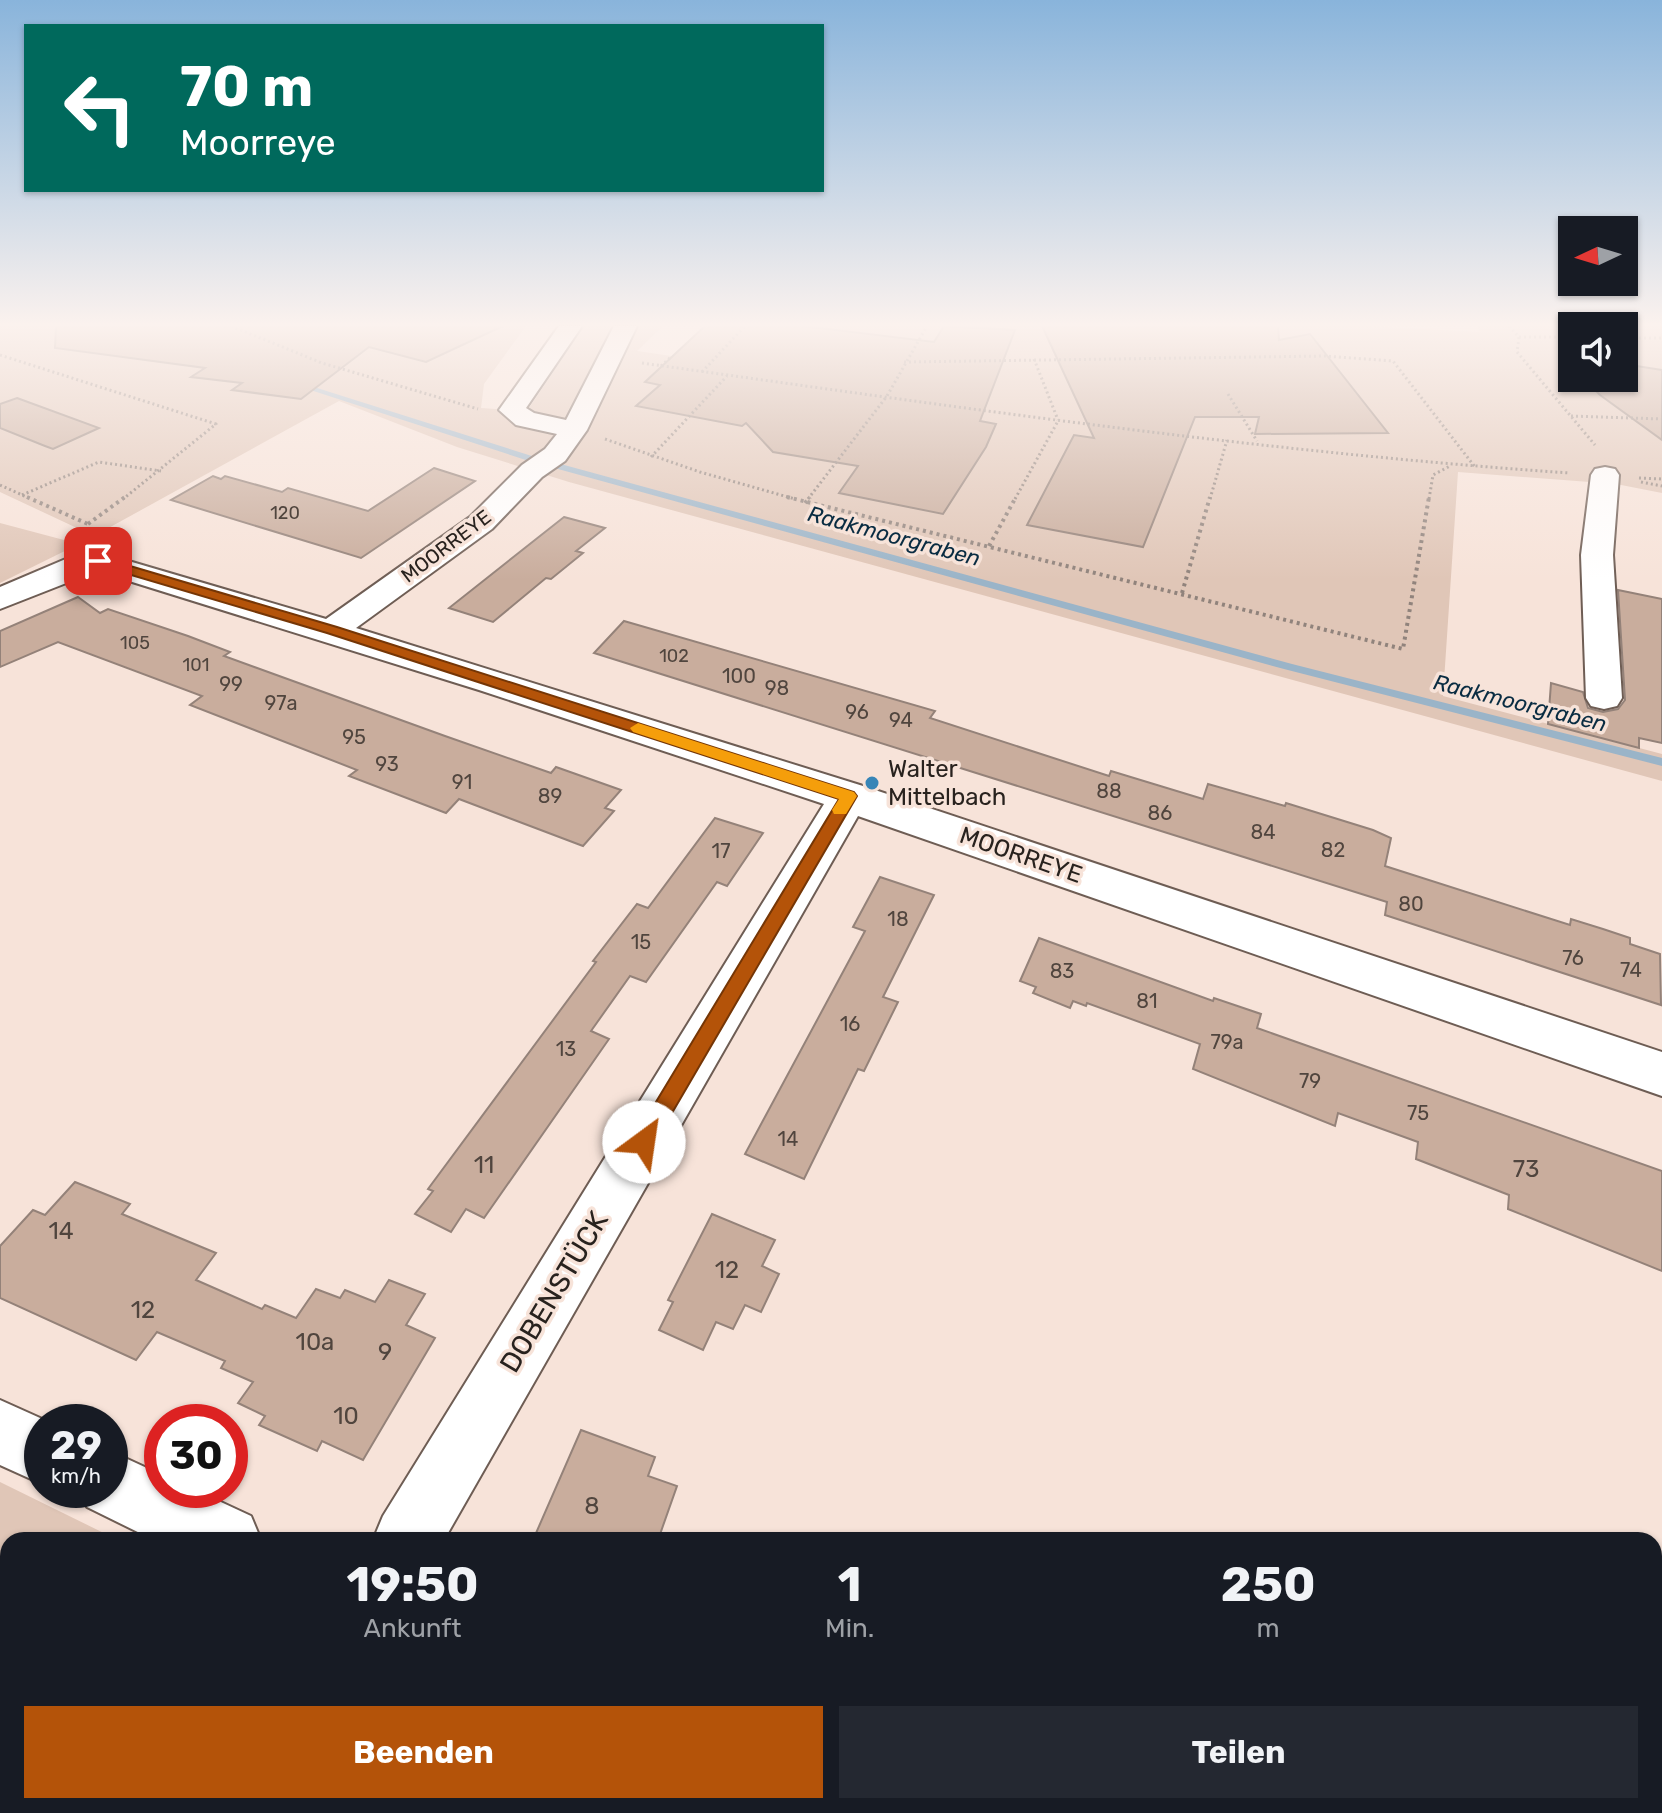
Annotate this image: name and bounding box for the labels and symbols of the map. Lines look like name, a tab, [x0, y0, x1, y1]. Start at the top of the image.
north arrow	[1558, 216, 1638, 296]
water label: Raakmoorgraben	[805, 500, 983, 572]
house number: 120	[270, 502, 300, 524]
street label: MOORREYE	[396, 504, 496, 588]
pin	[64, 527, 132, 595]
house number: 105	[120, 632, 150, 654]
house number: 102	[659, 645, 689, 667]
house number: 101	[183, 654, 209, 676]
house number: 100	[722, 664, 756, 688]
water label: Raakmoorgraben	[1431, 668, 1609, 738]
house number: 99	[219, 672, 243, 696]
house number: 98	[765, 676, 789, 700]
house number: 97a	[264, 691, 298, 715]
house number: 96	[845, 700, 869, 724]
house number: 94	[889, 708, 913, 732]
house number: 95	[342, 725, 366, 749]
house number: 93	[375, 752, 399, 776]
place label: Walter Mittelbach	[888, 755, 1006, 811]
house number: 91	[452, 770, 472, 794]
marker: Walter Mittelbach	[863, 774, 881, 792]
house number: 88	[1096, 779, 1122, 803]
house number: 89	[538, 784, 562, 808]
house number: 86	[1148, 801, 1172, 825]
house number: 84	[1250, 820, 1276, 844]
street label: MOORREYE	[956, 821, 1086, 889]
house number: 82	[1321, 838, 1345, 862]
house number: 17	[712, 839, 730, 863]
house number: 80	[1398, 892, 1424, 916]
house number: 18	[887, 907, 909, 931]
house number: 15	[631, 930, 651, 954]
house number: 76	[1562, 946, 1584, 970]
house number: 74	[1620, 958, 1642, 982]
house number: 83	[1050, 959, 1074, 983]
house number: 81	[1136, 989, 1158, 1013]
house number: 16	[840, 1012, 860, 1036]
house number: 79a	[1210, 1030, 1244, 1054]
house number: 13	[556, 1037, 576, 1061]
house number: 79	[1299, 1069, 1321, 1093]
position arrow	[602, 1100, 686, 1184]
house number: 75	[1407, 1101, 1429, 1125]
house number: 14	[778, 1127, 798, 1151]
house number: 11	[474, 1151, 494, 1179]
house number: 73	[1513, 1155, 1539, 1183]
street label: DOBENSTÜCK	[493, 1205, 615, 1378]
house number: 14	[48, 1217, 74, 1245]
house number: 12	[715, 1256, 739, 1284]
house number: 12	[131, 1296, 155, 1324]
house number: 10a	[296, 1328, 334, 1356]
house number: 9	[378, 1338, 392, 1366]
house number: 10	[333, 1402, 359, 1430]
speed limit sign: 30	[144, 1404, 248, 1508]
house number: 8	[584, 1492, 600, 1520]

